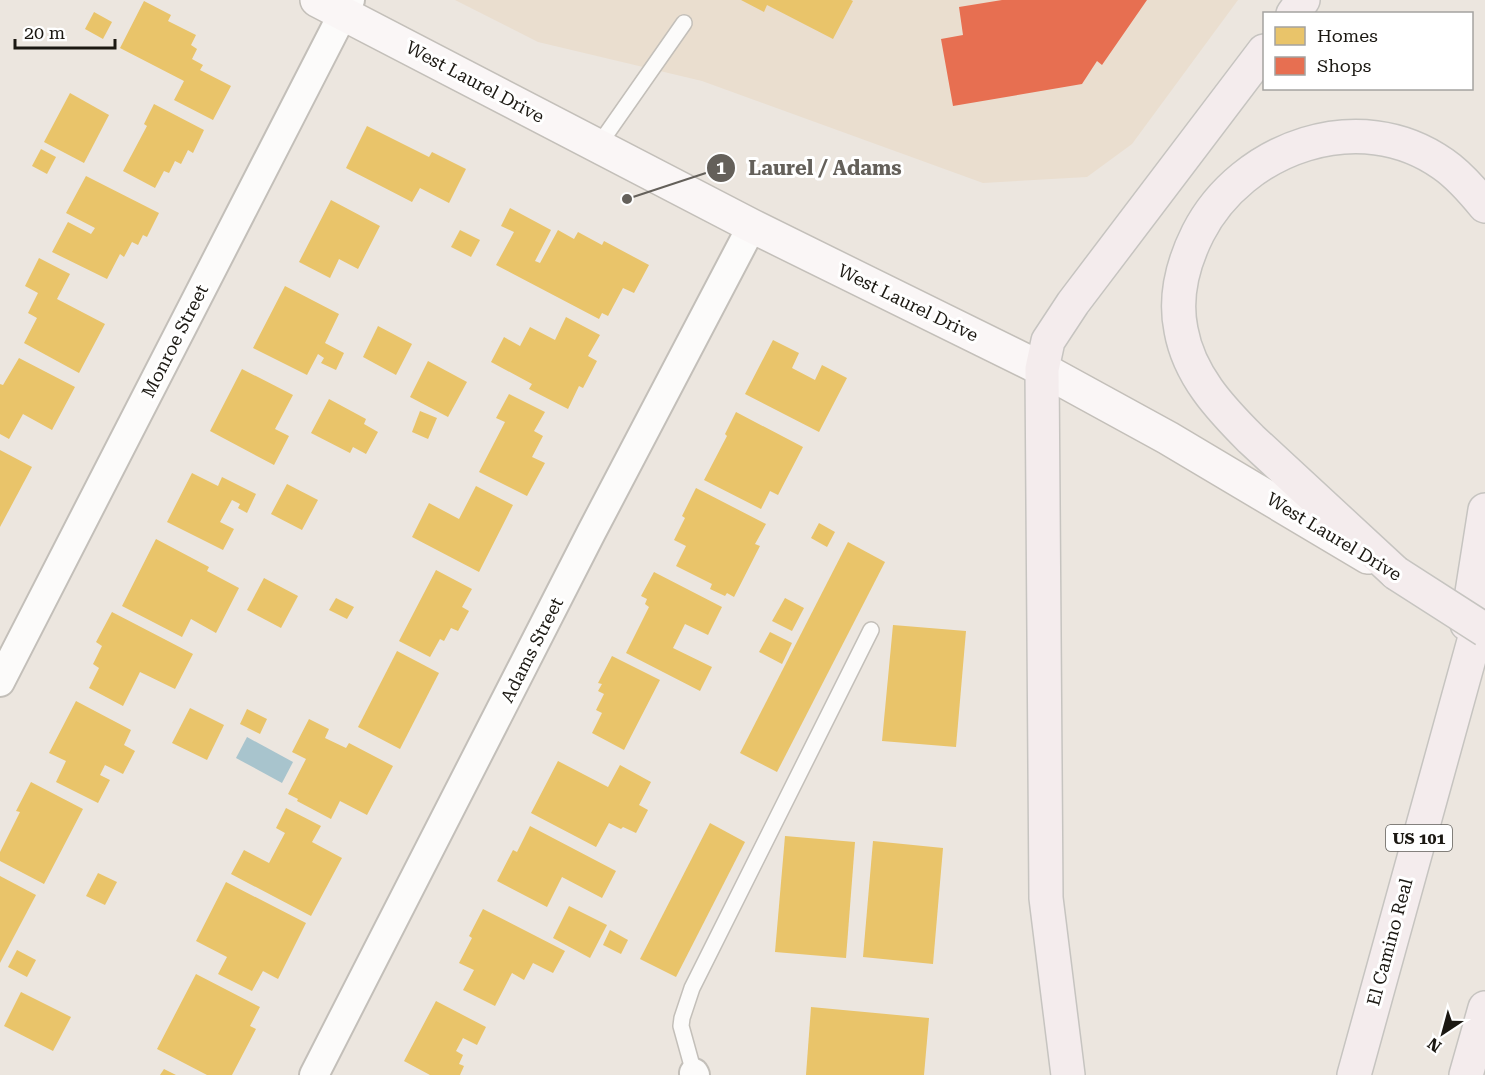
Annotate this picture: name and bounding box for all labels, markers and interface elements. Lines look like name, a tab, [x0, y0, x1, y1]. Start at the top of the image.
scale bar	[15, 12, 116, 50]
legend	[1263, 12, 1473, 90]
text: 20 m	[24, 22, 65, 43]
text: Homes	[1317, 25, 1378, 46]
street label: West Laurel Drive	[403, 36, 548, 127]
text: Shops	[1317, 55, 1371, 76]
callout: Laurel / Adams	[706, 149, 913, 187]
text: Laurel / Adams	[748, 156, 902, 180]
text: 1	[716, 157, 726, 178]
street label: West Laurel Drive	[835, 259, 982, 346]
street label: Monroe Street	[137, 281, 212, 401]
street label: West Laurel Drive	[1263, 488, 1406, 585]
street label: Adams Street	[496, 594, 567, 706]
road number: US 101	[1386, 825, 1452, 851]
street label: El Camino Real	[1362, 875, 1417, 1008]
north arrow	[1413, 1003, 1473, 1063]
text: N	[1424, 1033, 1445, 1056]

